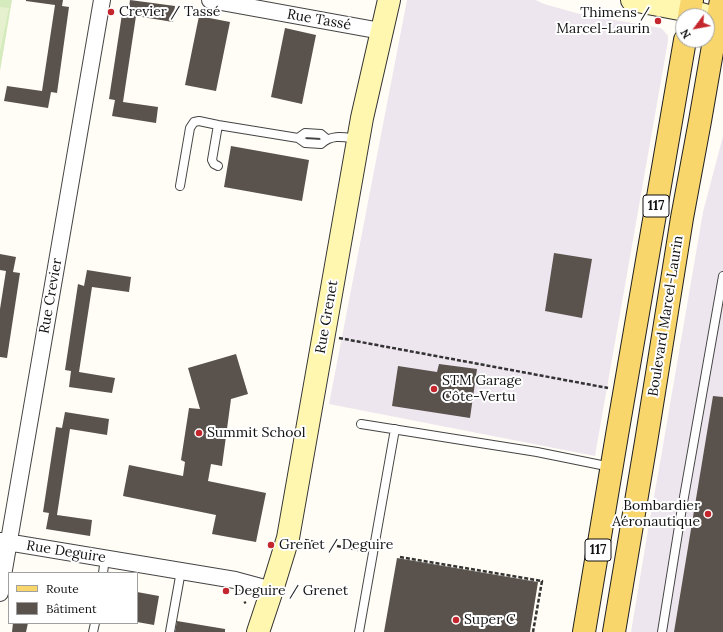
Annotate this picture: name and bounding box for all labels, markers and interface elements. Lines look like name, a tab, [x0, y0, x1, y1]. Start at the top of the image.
place label: Crevier / Tassé	[119, 4, 220, 20]
place label: Thimens / Marcel-Laurin	[556, 5, 650, 38]
street label: Rue Tassé	[286, 6, 352, 34]
marker: Crevier / Tassé	[106, 7, 116, 17]
north arrow	[675, 8, 715, 48]
marker: Thimens / Marcel-Laurin	[653, 16, 663, 26]
text: N	[677, 27, 694, 41]
road number: 117	[643, 195, 669, 217]
street label: Boulevard Marcel-Laurin	[645, 234, 687, 398]
street label: Rue Crevier	[36, 257, 66, 335]
street label: Rue Grenet	[312, 279, 342, 355]
place label: STM Garage Côte-Vertu	[442, 373, 522, 406]
marker: STM Garage Côte-Vertu	[429, 384, 439, 394]
place label: Summit School	[207, 425, 305, 441]
marker: Summit School	[194, 428, 204, 438]
place label: Bombardier Aéronautique	[612, 498, 700, 530]
marker: Bombardier Aéronautique	[703, 509, 713, 519]
street label: Rue Deguire	[25, 537, 107, 567]
place label: Grenet / Deguire	[279, 537, 393, 553]
road number: 117	[585, 539, 611, 561]
marker: Grenet / Deguire	[266, 540, 276, 550]
legend	[8, 572, 138, 624]
text: Route	[46, 581, 79, 596]
place label: Deguire / Grenet	[234, 583, 348, 599]
marker: Deguire / Grenet	[221, 586, 231, 596]
text: Bâtiment	[46, 601, 97, 616]
place label: Super C	[464, 612, 516, 628]
marker: Super C	[451, 615, 461, 625]

